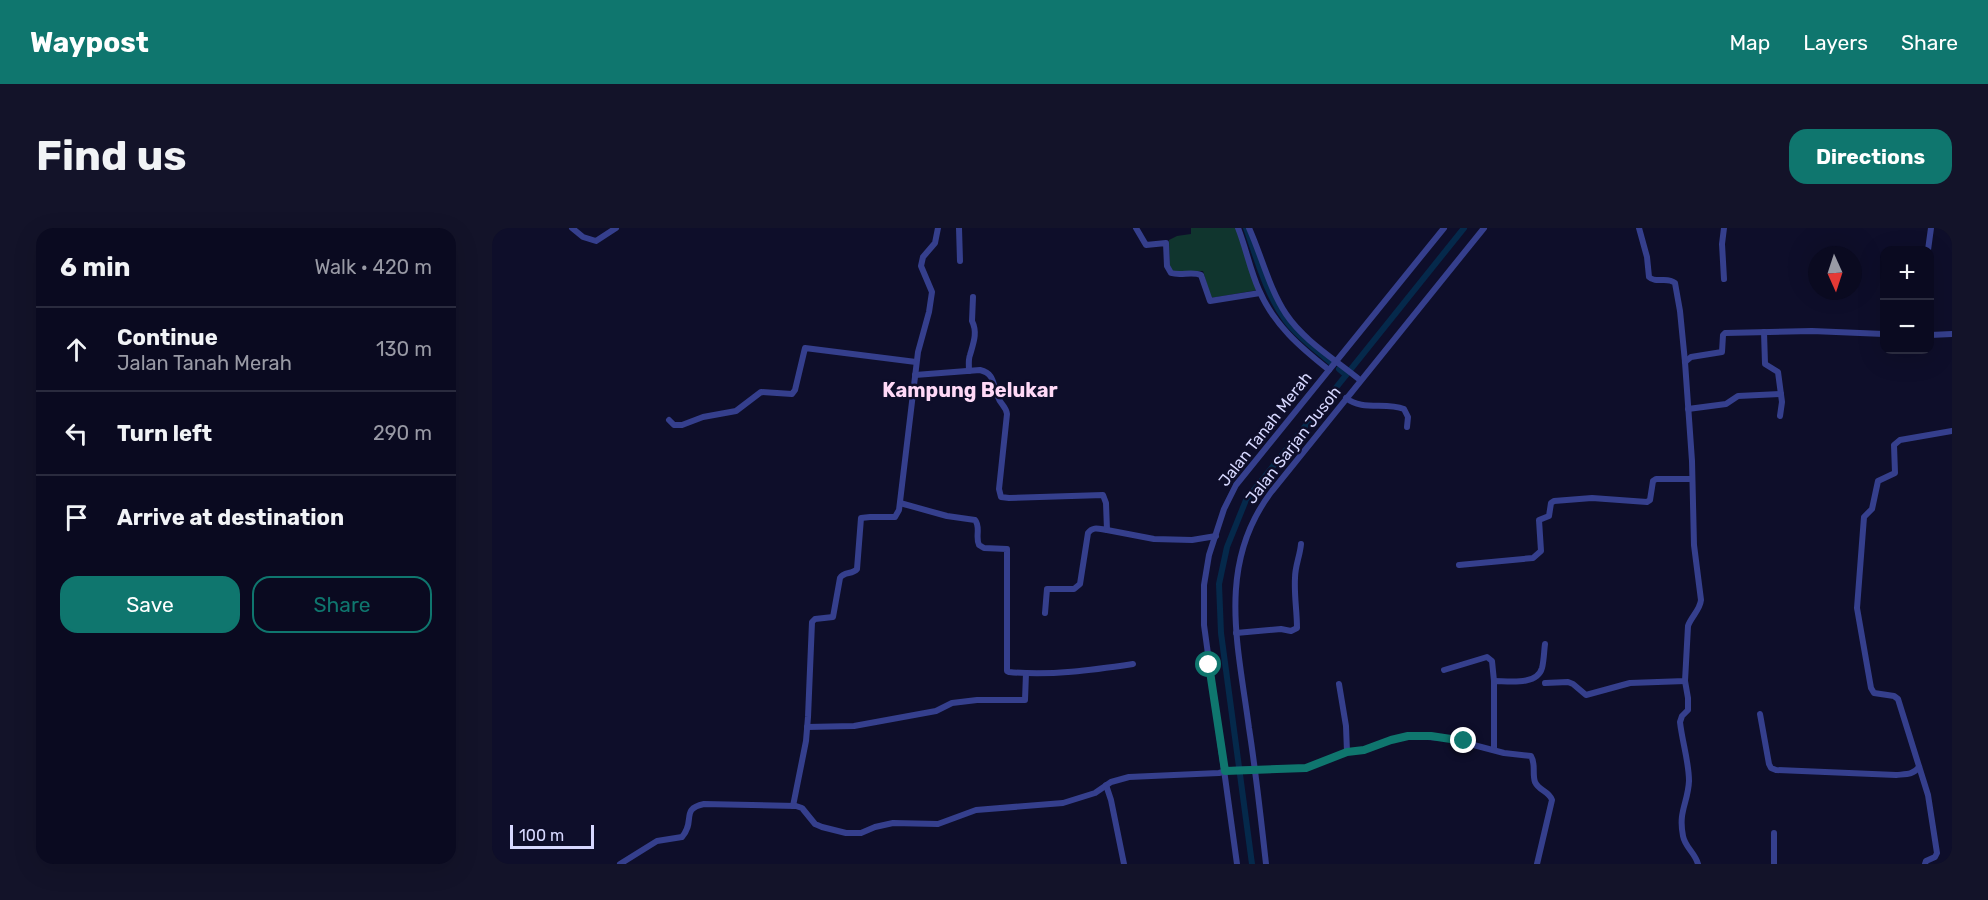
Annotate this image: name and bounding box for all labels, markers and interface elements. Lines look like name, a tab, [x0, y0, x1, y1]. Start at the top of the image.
text: Waypost	[30, 26, 149, 59]
text: Map	[1729, 30, 1770, 55]
text: Layers	[1803, 30, 1868, 55]
text: Share	[1901, 30, 1958, 55]
button: Directions	[1789, 129, 1952, 184]
text: Find us	[36, 131, 187, 181]
north arrow	[1808, 246, 1862, 300]
map controls	[1880, 246, 1934, 354]
button: +	[1880, 246, 1934, 300]
text: 6 min	[60, 252, 130, 283]
text: Walk · 420 m	[314, 255, 432, 279]
button: −	[1880, 300, 1934, 354]
text: Continue	[117, 324, 218, 351]
icon: ahead	[60, 333, 93, 366]
text: 130 m	[376, 337, 432, 361]
text: Jalan Tanah Merah	[117, 351, 292, 375]
street label: Jalan Tanah Merah	[1214, 368, 1316, 490]
district label: Kampung Belukar	[882, 378, 1058, 402]
street label: Jalan Sarjan Jusoh	[1241, 383, 1345, 507]
icon: left	[60, 417, 93, 450]
text: Turn left	[117, 420, 212, 447]
text: 290 m	[373, 421, 432, 445]
icon: arrive	[60, 501, 93, 534]
text: Arrive at destination	[117, 504, 344, 531]
button: Save	[60, 576, 240, 633]
button: Share	[252, 576, 432, 633]
route start	[1195, 651, 1221, 677]
route end	[1450, 727, 1476, 753]
scale bar	[510, 822, 594, 850]
text: 100 m	[519, 826, 564, 845]

